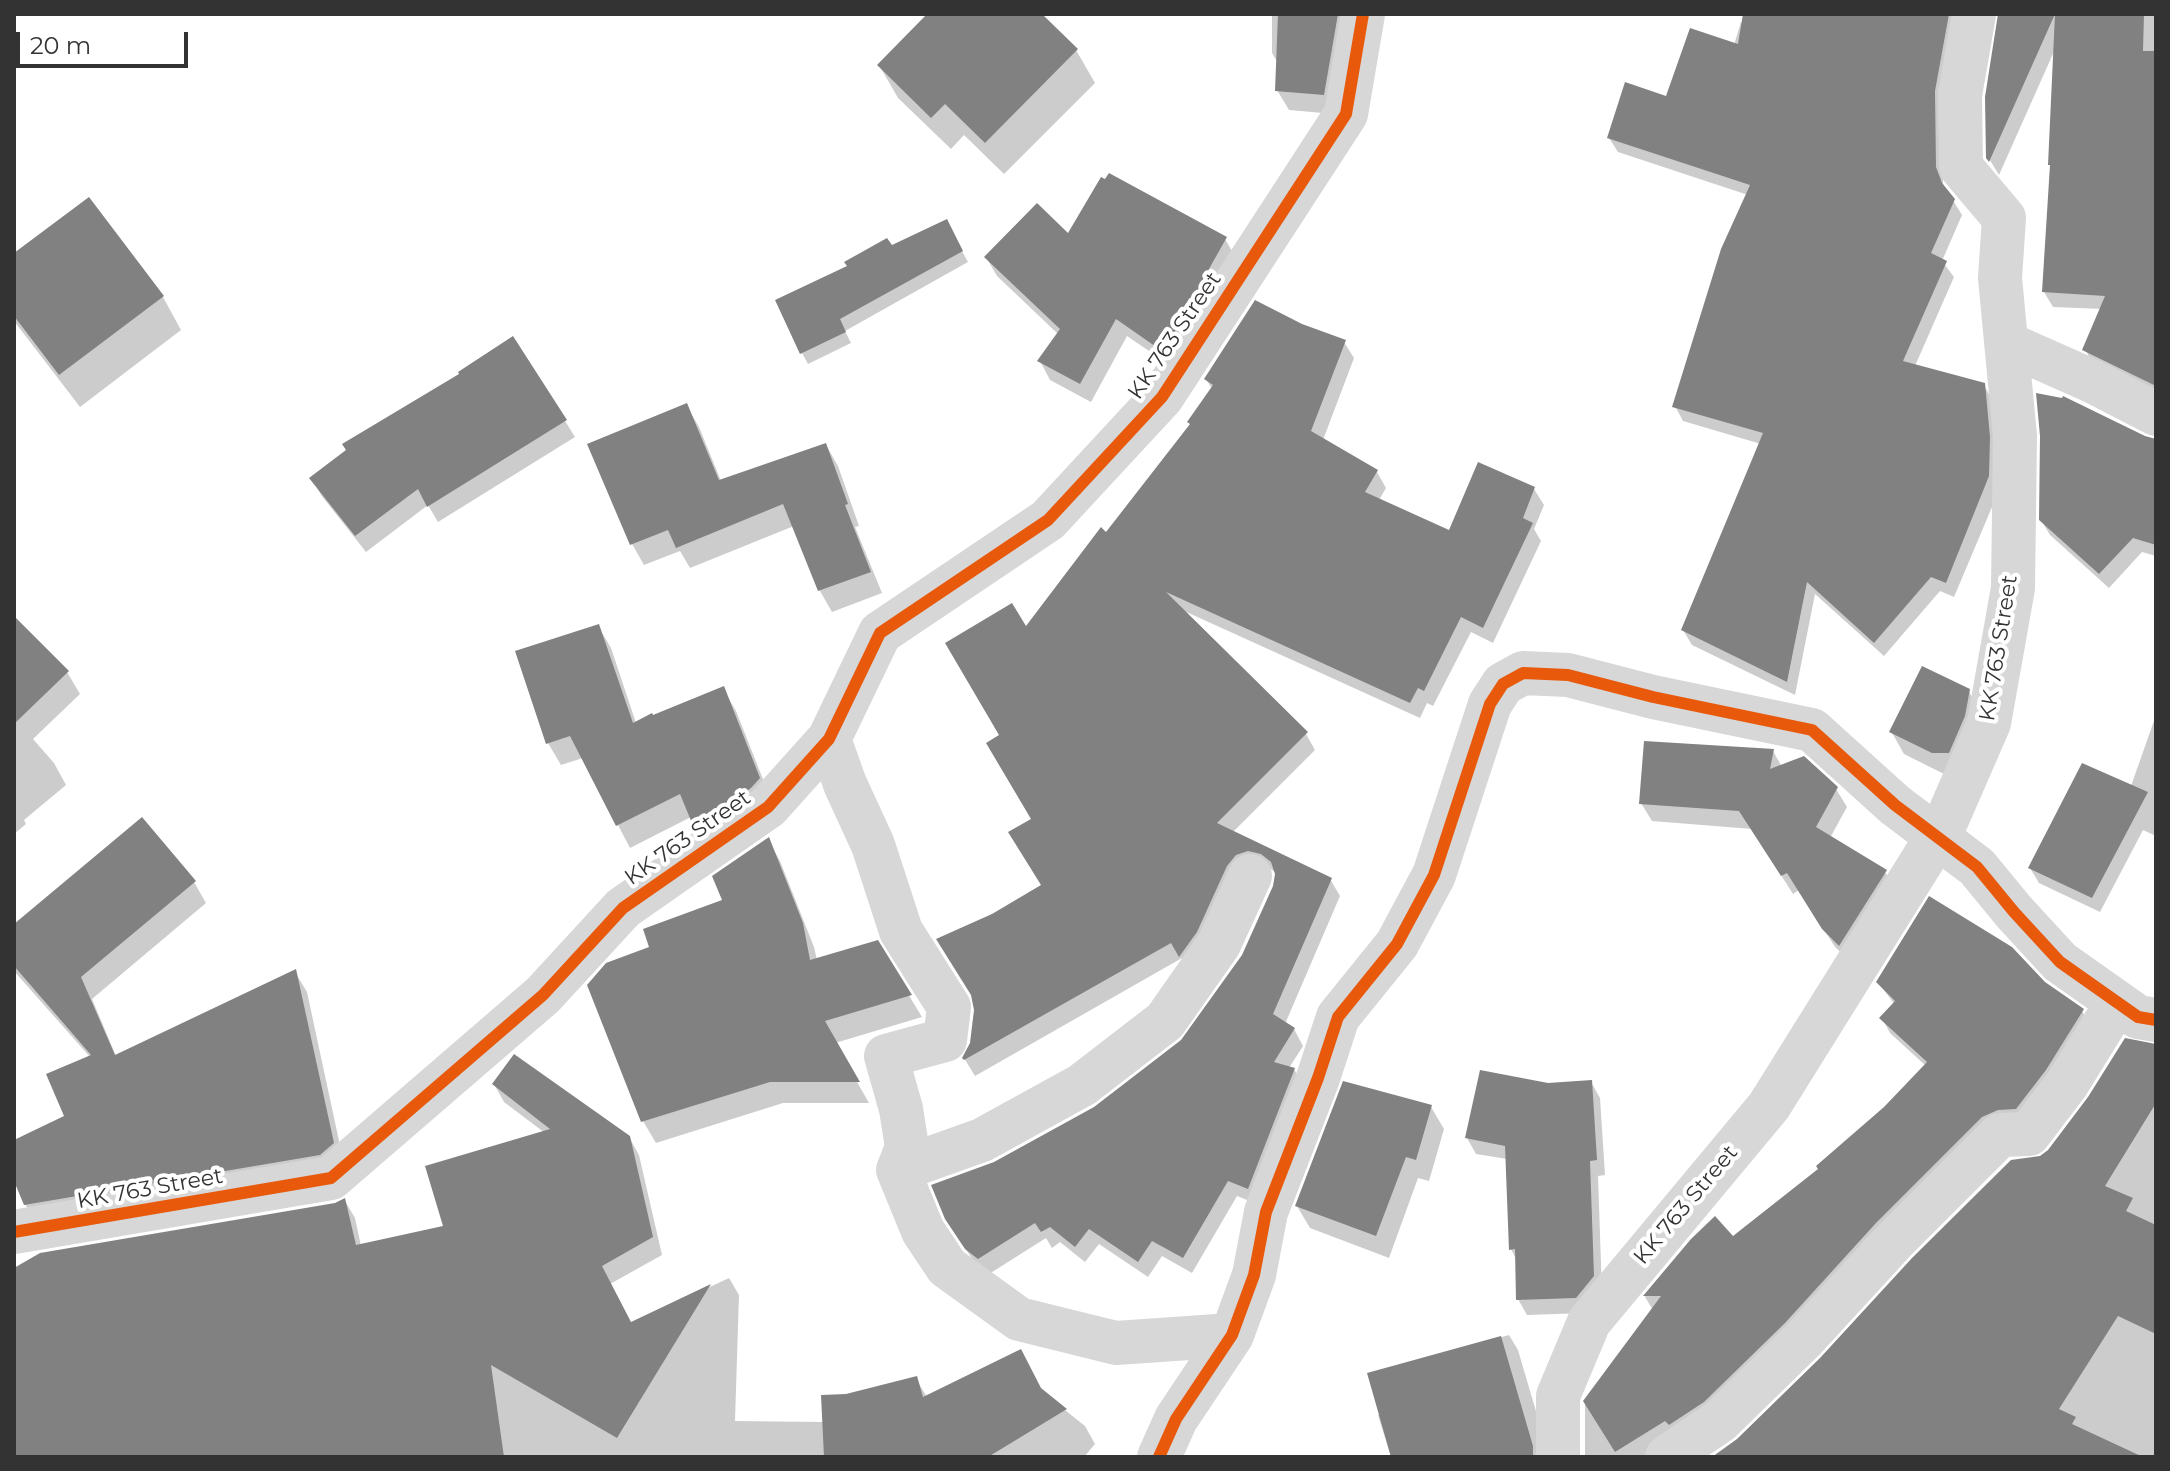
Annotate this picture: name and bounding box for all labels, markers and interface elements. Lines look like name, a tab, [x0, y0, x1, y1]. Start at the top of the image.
scale bar	[20, 16, 192, 66]
text: 20 m	[30, 31, 91, 60]
street label: KK 763 Street	[1123, 267, 1227, 405]
street label: KK 763 Street	[1974, 573, 2024, 723]
street label: KK 763 Street	[620, 785, 756, 891]
street label: KK 763 Street	[1628, 1140, 1744, 1270]
street label: KK 763 Street	[75, 1163, 225, 1215]

